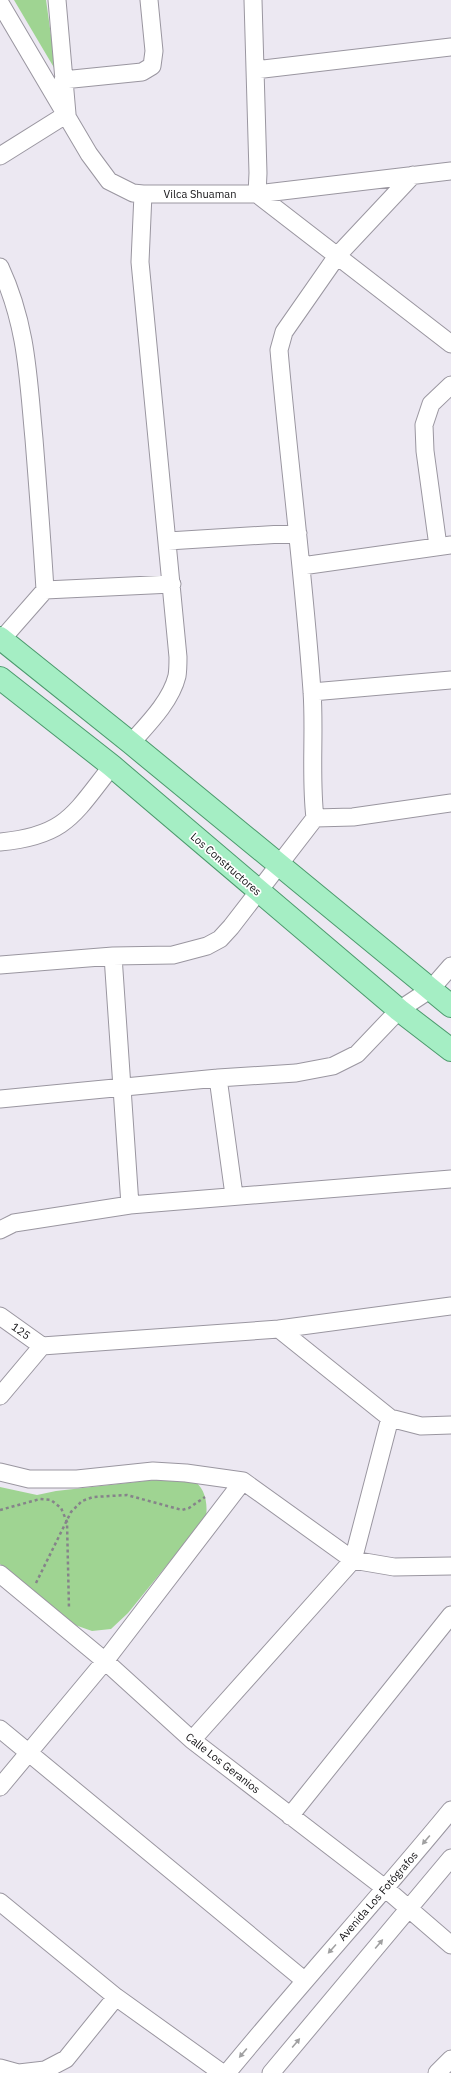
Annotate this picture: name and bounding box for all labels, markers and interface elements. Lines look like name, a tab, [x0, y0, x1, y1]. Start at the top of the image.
street label: Vilca Shuaman	[164, 187, 236, 201]
street label: Los Constructores	[188, 829, 264, 899]
street label: 125	[9, 1320, 33, 1342]
street label: Calle Los Geranios	[183, 1730, 263, 1796]
one-way arrow	[422, 1835, 431, 1846]
street label: Avenida Los Fotógrafos	[335, 1848, 421, 1944]
one-way arrow	[375, 1938, 384, 1949]
one-way arrow	[327, 1944, 337, 1954]
one-way arrow	[291, 2038, 300, 2048]
one-way arrow	[239, 2048, 248, 2059]

